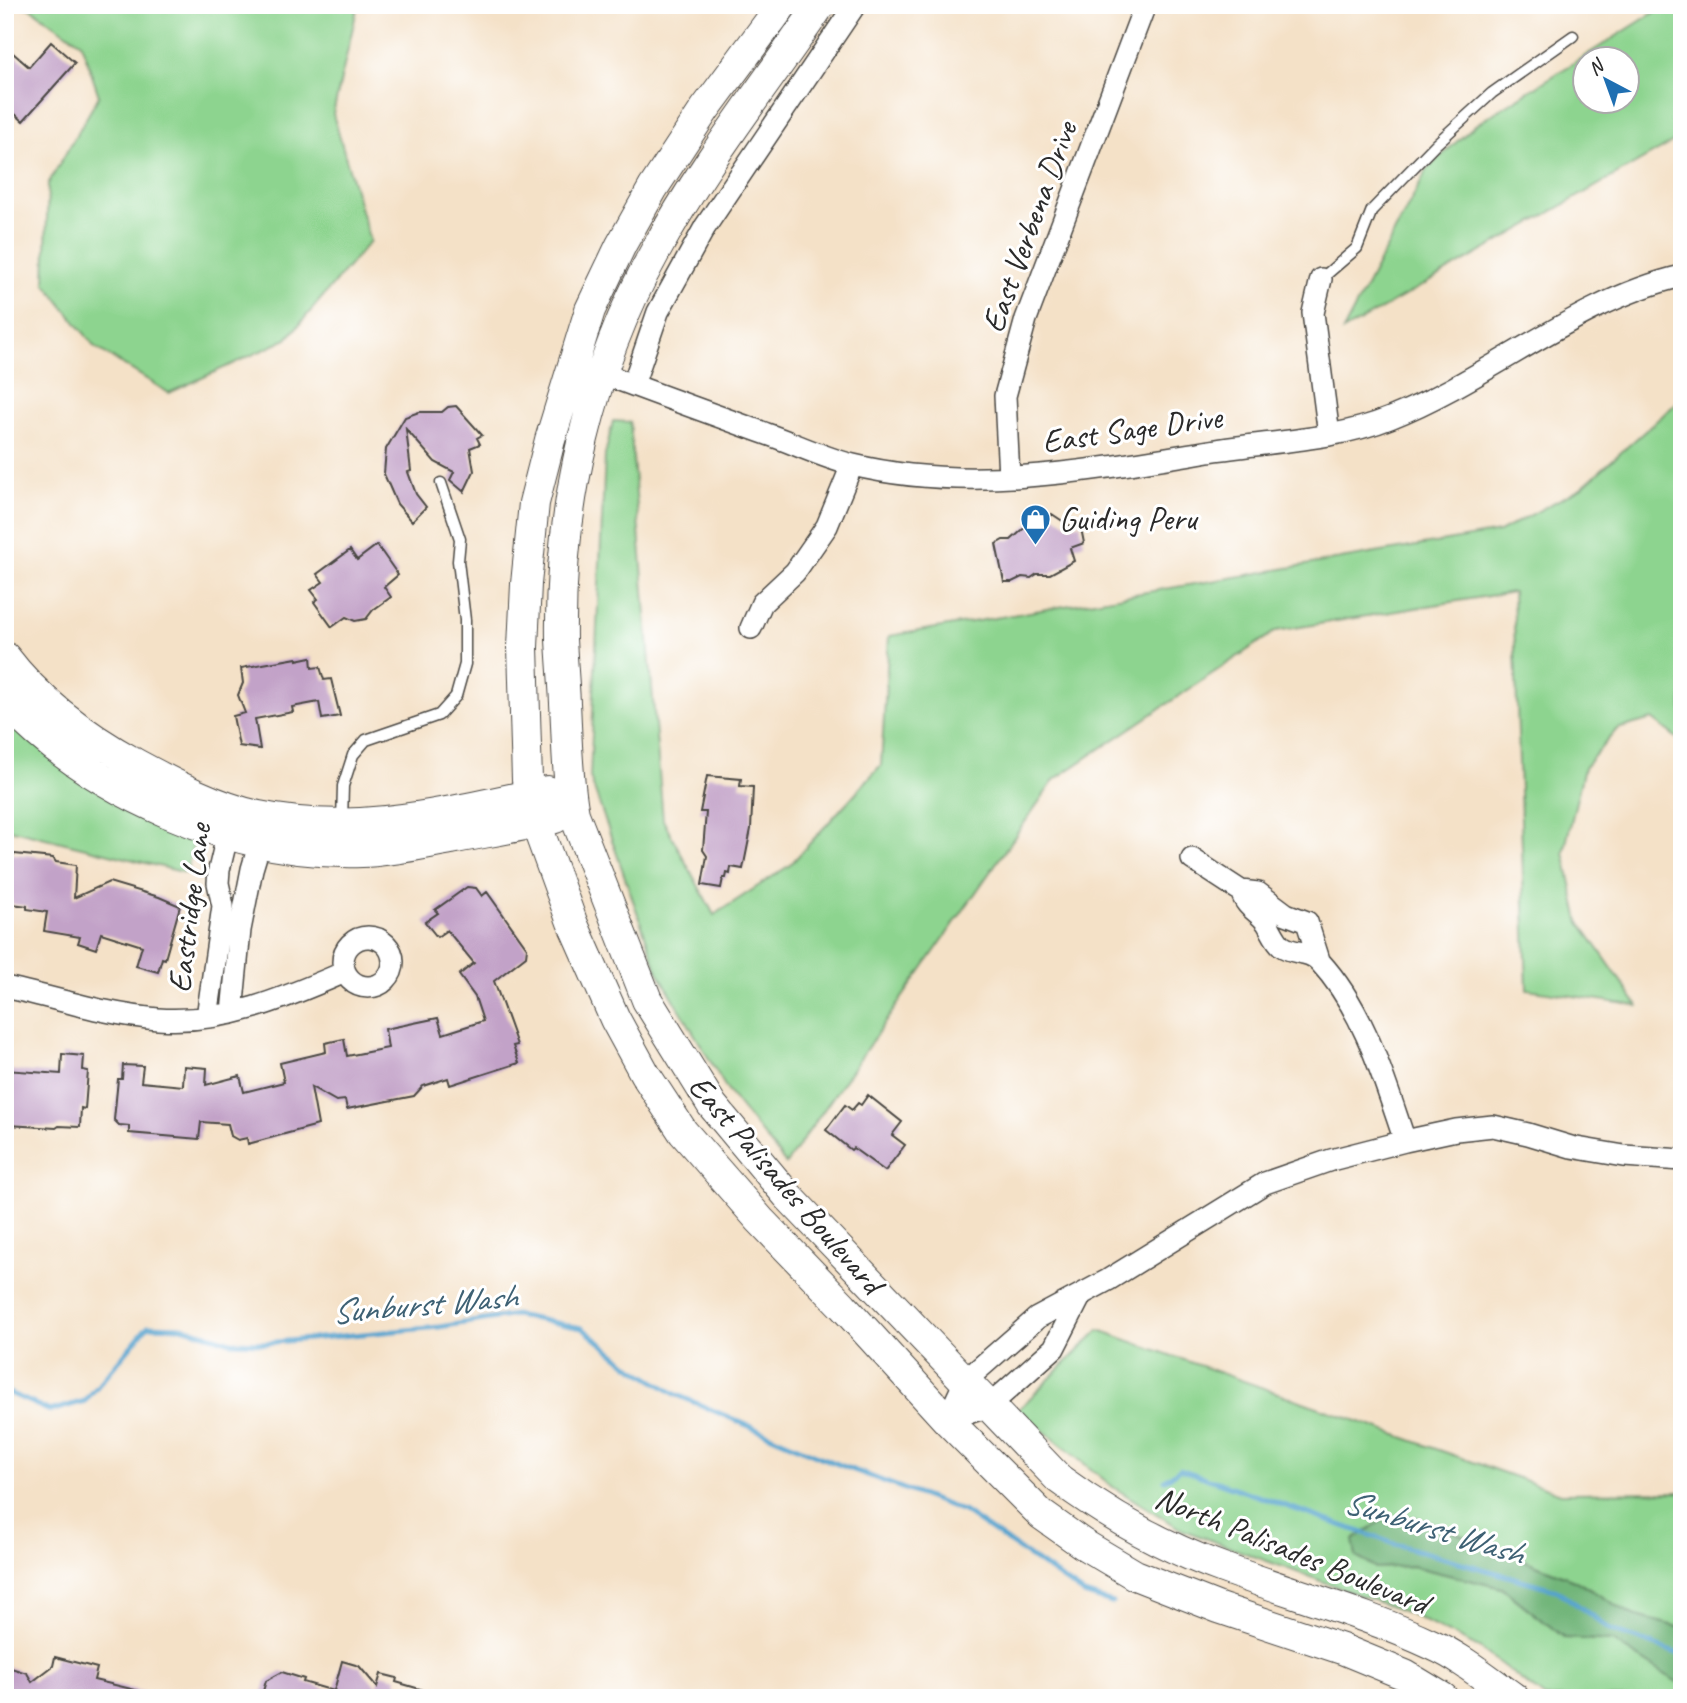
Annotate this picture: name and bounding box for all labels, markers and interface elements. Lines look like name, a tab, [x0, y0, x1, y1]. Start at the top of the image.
north arrow	[1572, 46, 1642, 116]
text: N	[1583, 53, 1610, 81]
street label: East Verbena Drive	[971, 114, 1087, 338]
street label: East Sage Drive	[1040, 395, 1227, 462]
place label: Guiding Peru	[1059, 498, 1198, 540]
shop icon: Guiding Peru	[1019, 502, 1053, 546]
street label: Eastridge Lane	[158, 819, 220, 995]
street label: East Palisades Boulevard	[680, 1066, 896, 1306]
water label: Sunburst Wash	[330, 1273, 521, 1334]
street label: North Palisades Boulevard	[1149, 1476, 1439, 1626]
water label: Sunburst Wash	[1339, 1478, 1532, 1576]

